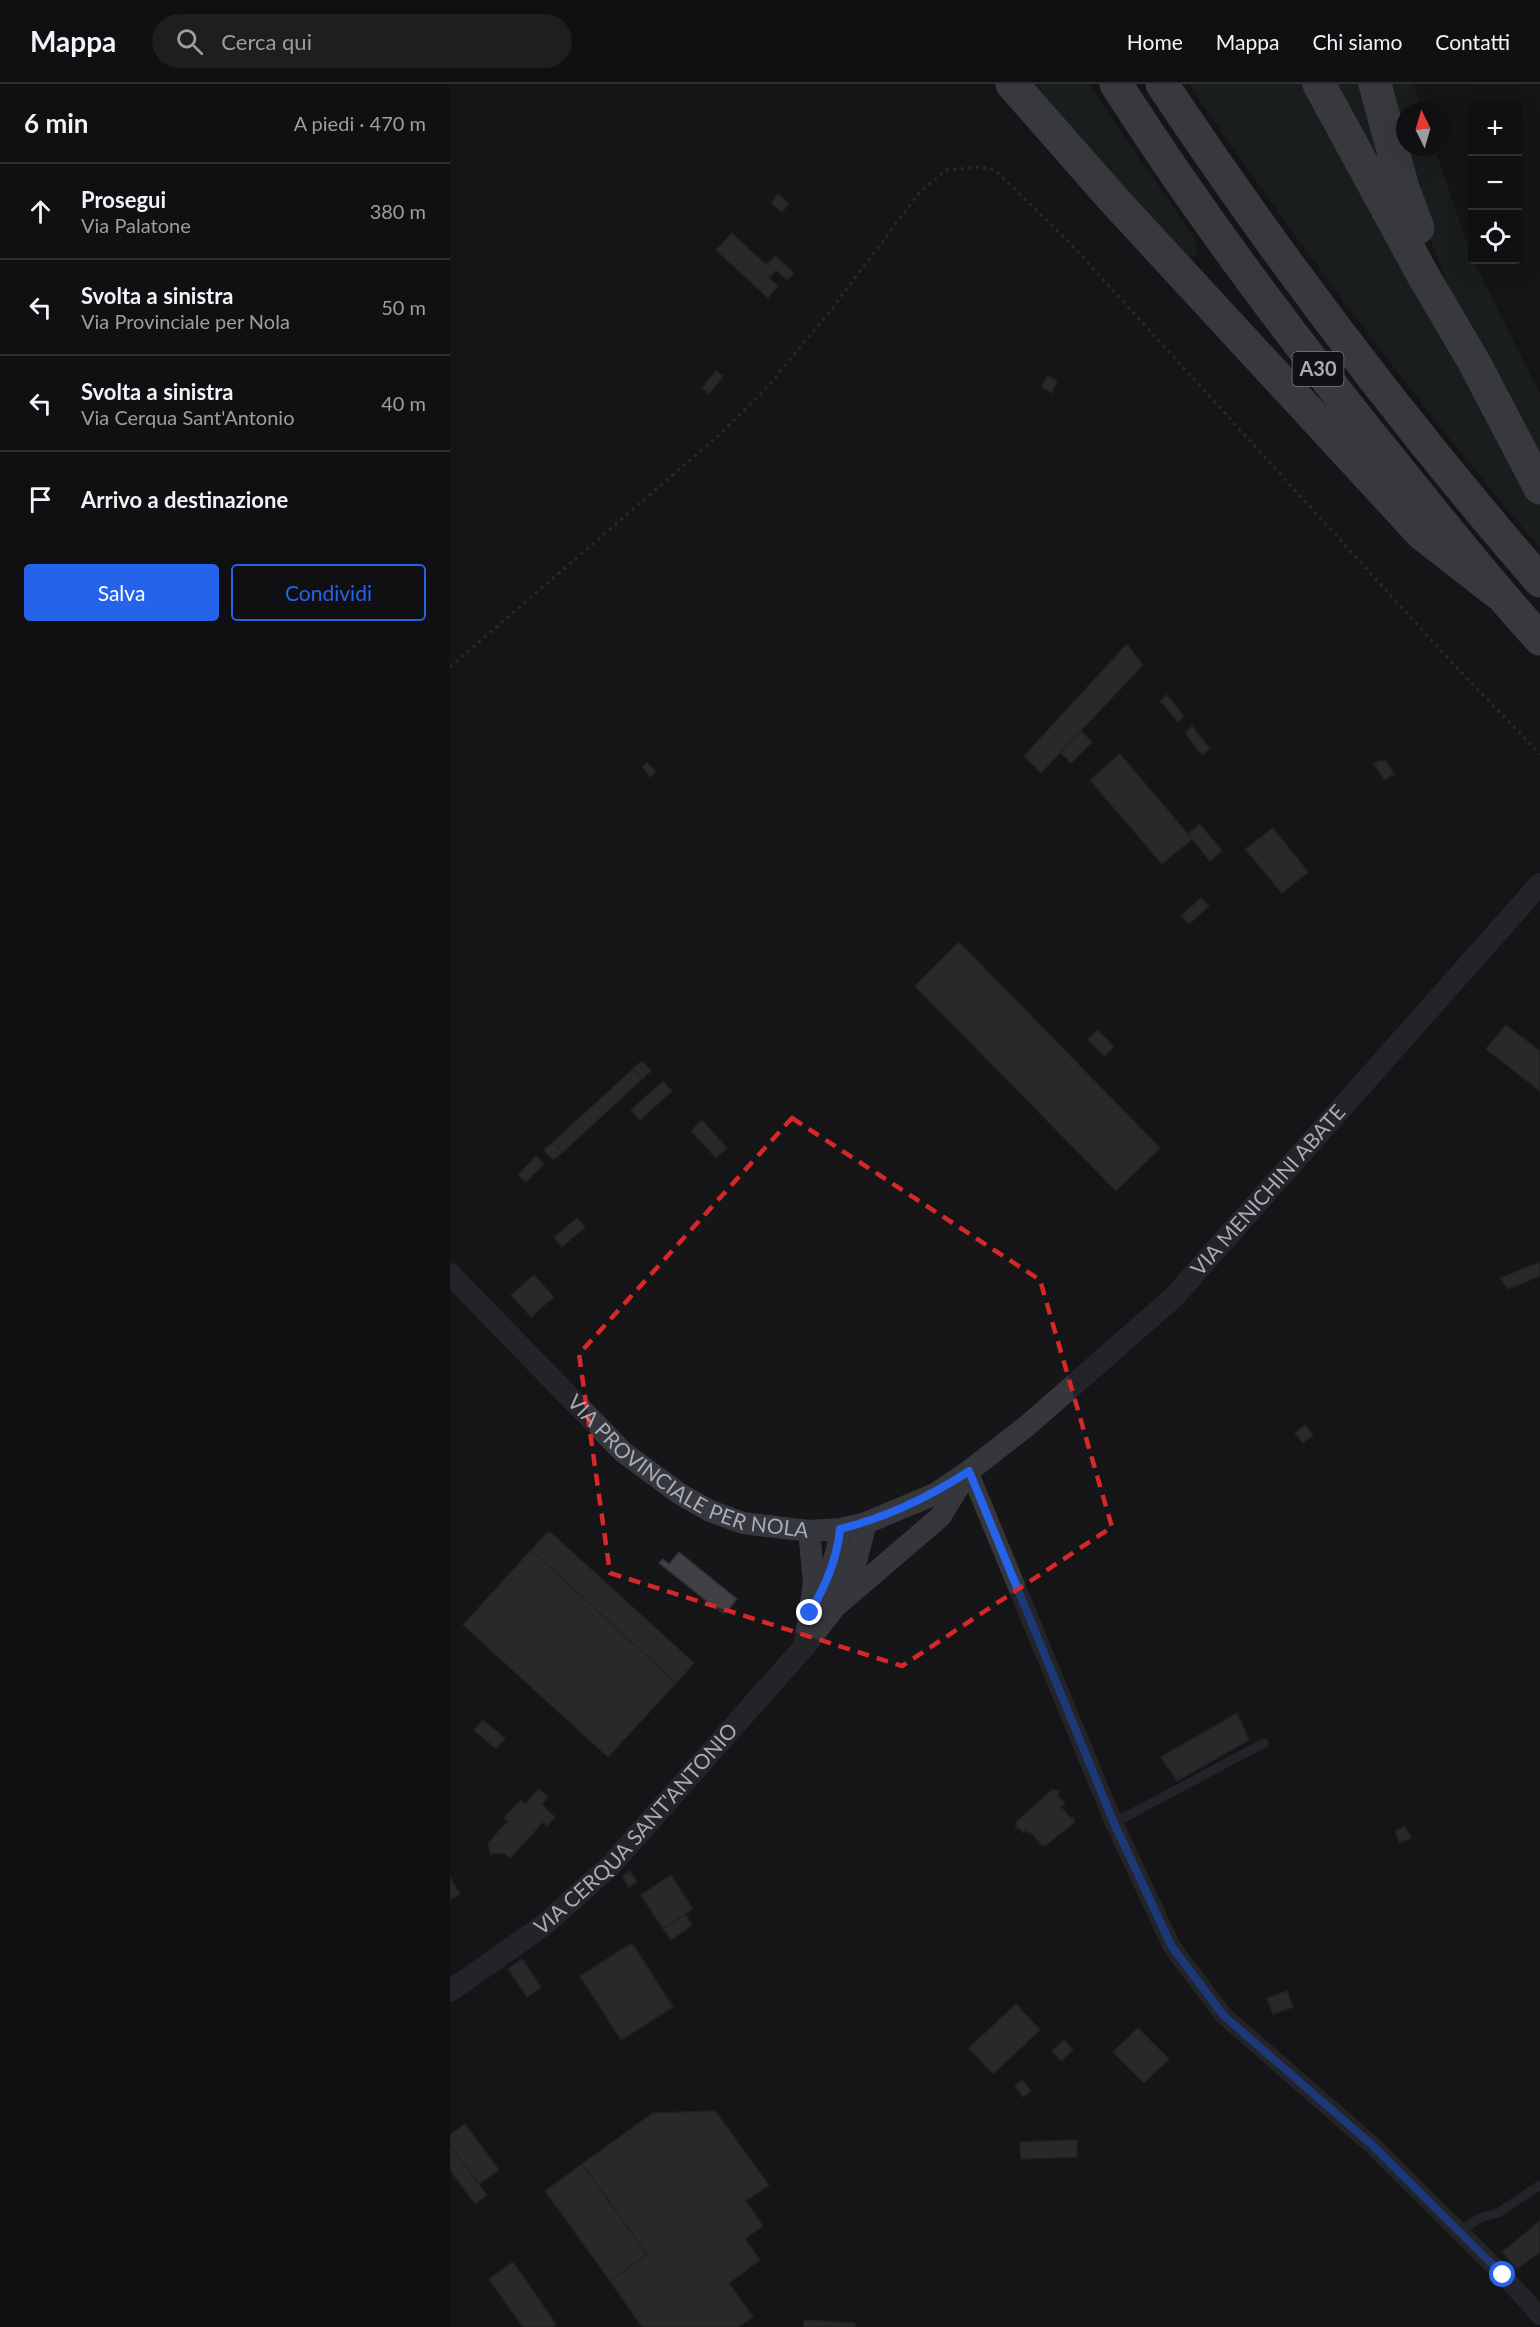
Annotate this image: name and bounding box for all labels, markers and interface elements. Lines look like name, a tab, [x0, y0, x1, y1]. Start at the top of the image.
search box	[152, 14, 572, 68]
text: Mappa	[30, 24, 116, 58]
icon: search	[173, 25, 206, 58]
text: Cerca qui	[221, 28, 312, 55]
text: Home	[1127, 29, 1183, 54]
text: Mappa	[1216, 29, 1279, 54]
text: Chi siamo	[1312, 29, 1402, 54]
text: Contatti	[1435, 29, 1510, 54]
north arrow	[1396, 102, 1450, 156]
map controls	[1468, 102, 1522, 264]
button: +	[1468, 102, 1522, 156]
text: 6 min	[24, 107, 88, 139]
text: A piedi · 470 m	[294, 111, 426, 135]
button: −	[1468, 156, 1522, 210]
text: Prosegui	[81, 186, 166, 213]
icon: ahead	[24, 195, 57, 228]
text: 380 m	[370, 199, 426, 223]
button: locate	[1468, 210, 1522, 264]
text: Via Palatone	[81, 213, 191, 237]
text: Svolta a sinistra	[81, 282, 233, 309]
icon: left	[24, 291, 57, 324]
text: 50 m	[381, 295, 426, 319]
text: Via Provinciale per Nola	[81, 309, 290, 333]
road number: A30	[1292, 352, 1344, 386]
text: Svolta a sinistra	[81, 378, 233, 405]
icon: left	[24, 387, 57, 420]
text: 40 m	[381, 391, 426, 415]
text: Via Cerqua Sant'Antonio	[81, 405, 295, 429]
icon: arrive	[24, 483, 57, 516]
text: Arrivo a destinazione	[81, 486, 288, 513]
button: Salva	[24, 564, 219, 621]
button: Condividi	[231, 564, 426, 621]
street label: VIA MENICHINI ABATE	[1185, 1099, 1350, 1280]
street label: VIA PROVINCIALE PER NOLA	[563, 1389, 811, 1542]
route end	[796, 1599, 822, 1625]
street label: VIA CERQUA SANT'ANTONIO	[529, 1717, 742, 1939]
route start	[1489, 2261, 1515, 2287]

